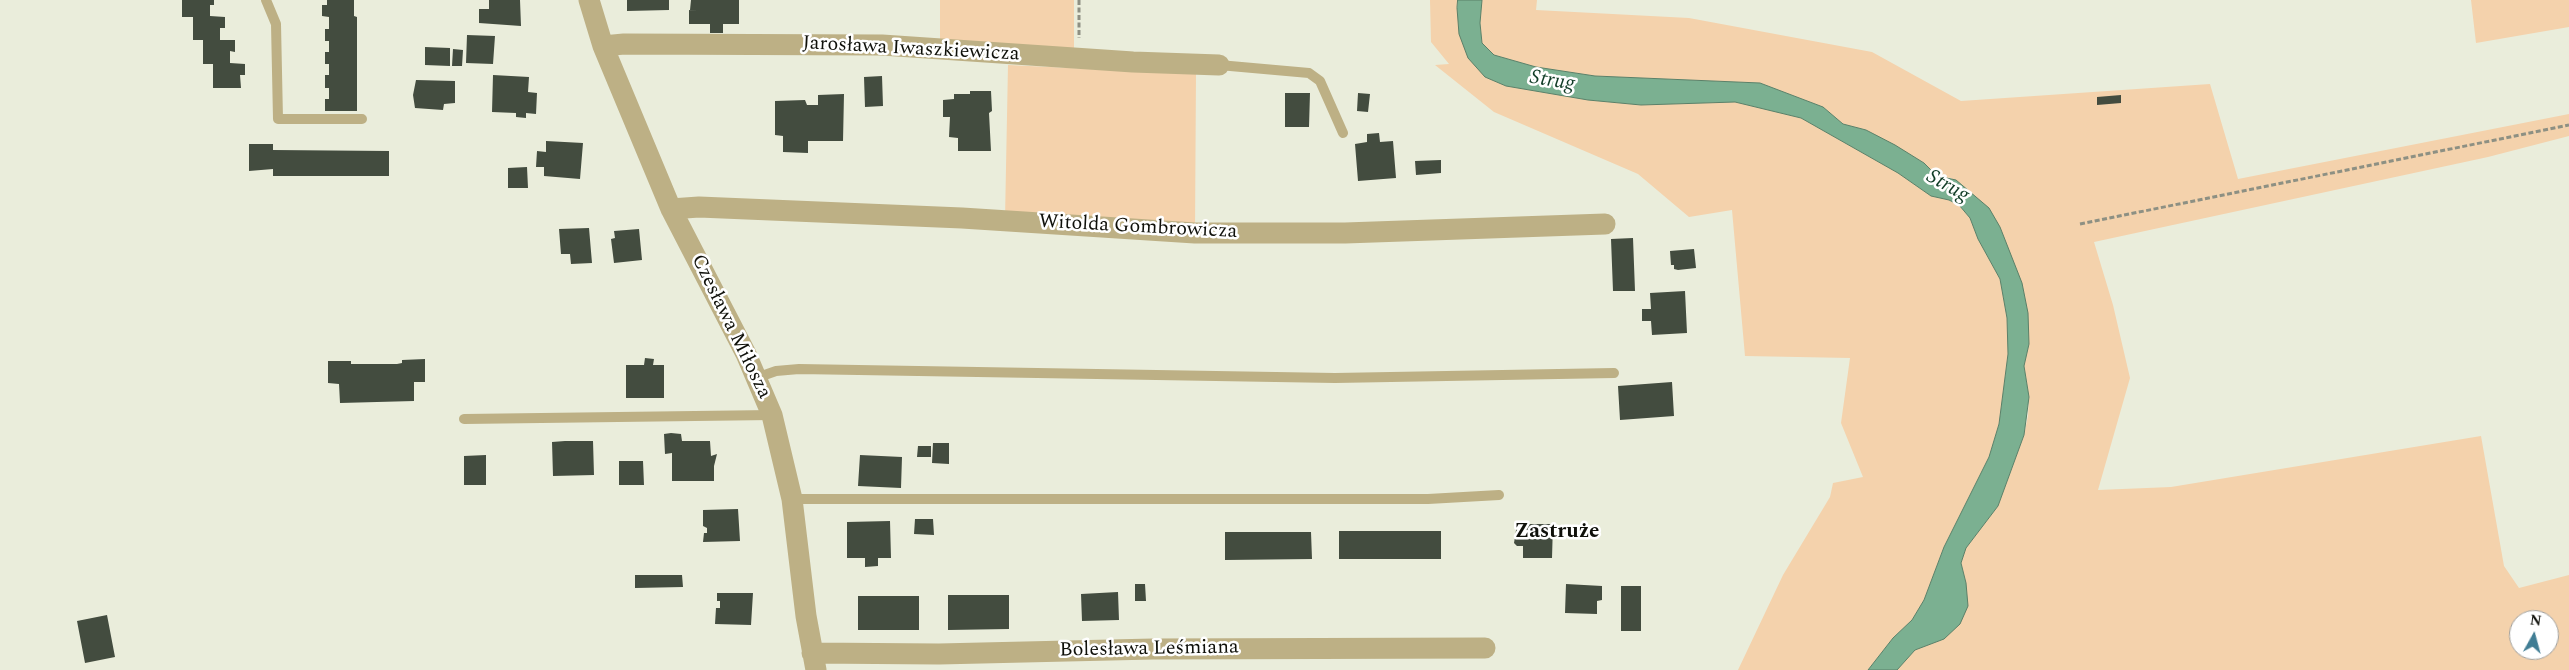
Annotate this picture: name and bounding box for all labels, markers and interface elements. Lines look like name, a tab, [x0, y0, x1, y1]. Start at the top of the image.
street label: Jarosława Iwaszkiewicza	[802, 32, 1020, 68]
water label: Strug	[1528, 66, 1576, 98]
water label: Strug	[1921, 165, 1973, 209]
street label: Witolda Gombrowicza	[1038, 211, 1238, 245]
street label: Czesława Miłosza	[685, 251, 775, 403]
district label: Zastruże	[1514, 520, 1600, 546]
text: N	[2529, 609, 2543, 632]
north arrow	[2509, 610, 2559, 660]
street label: Bolesława Leśmiana	[1059, 636, 1239, 664]

